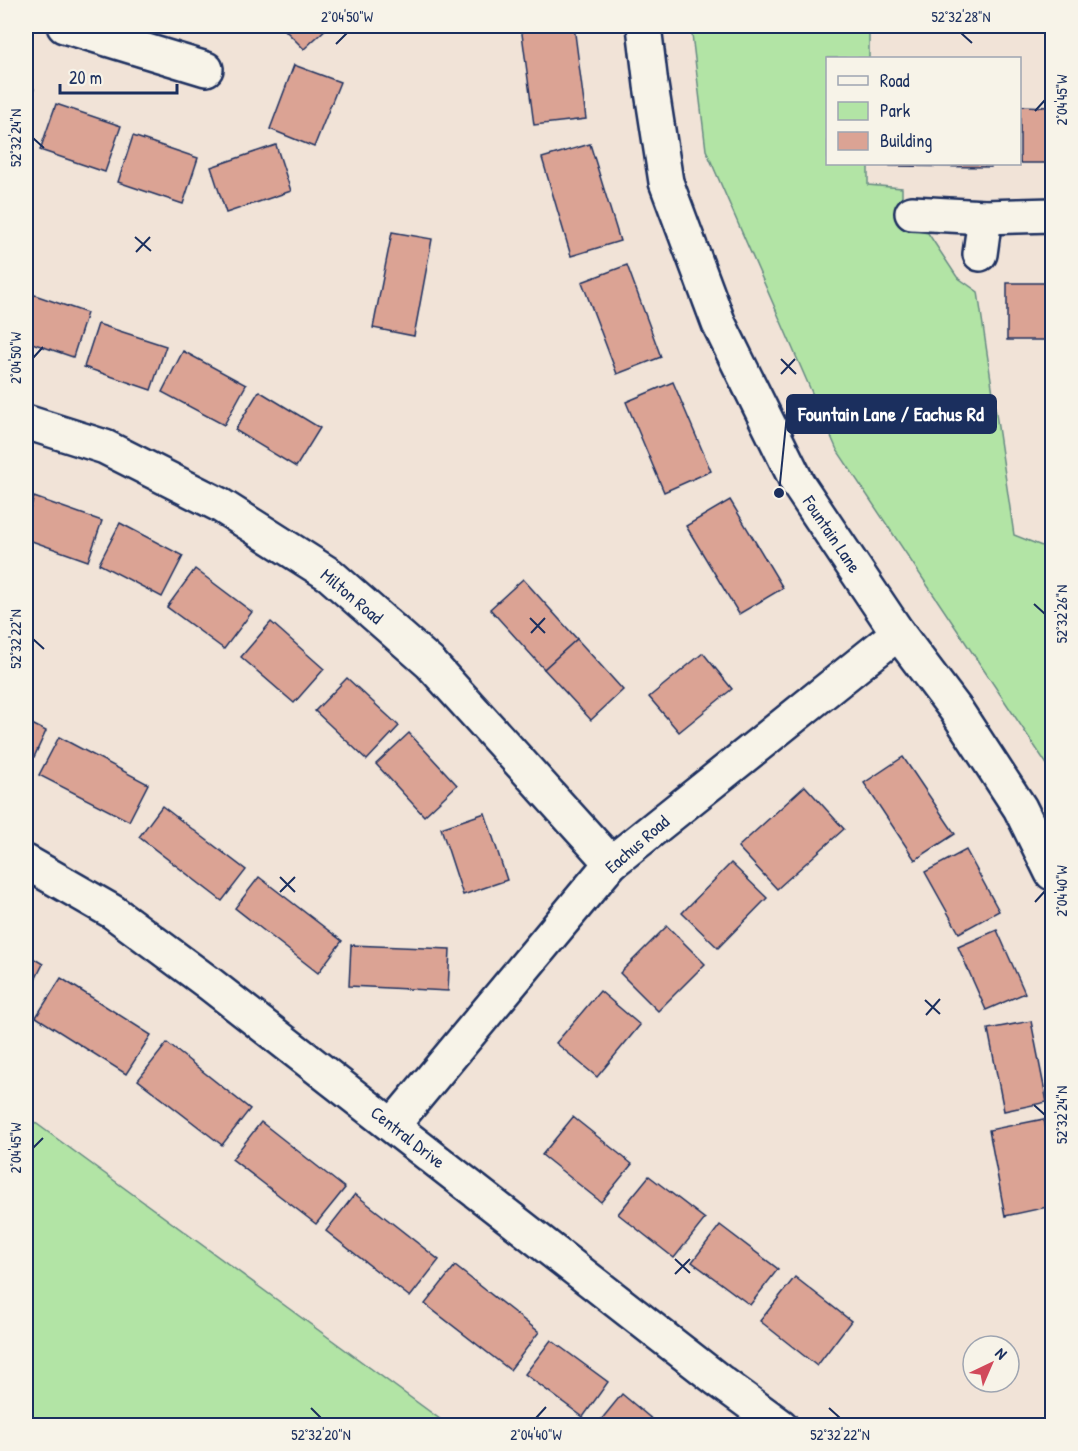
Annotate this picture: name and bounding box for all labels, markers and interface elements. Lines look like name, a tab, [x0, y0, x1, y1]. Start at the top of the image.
text: 2°04'50"W	[321, 6, 374, 27]
text: 52°32'28"N	[931, 6, 991, 27]
scale bar	[60, 57, 177, 95]
legend	[826, 57, 1021, 165]
text: 20 m	[69, 65, 102, 90]
text: Road	[880, 68, 910, 93]
text: 2°04'45"W	[1051, 74, 1072, 126]
text: Park	[880, 98, 911, 123]
text: 52°32'24"N	[5, 109, 26, 167]
text: Building	[880, 128, 932, 153]
text: 2°04'50"W	[5, 331, 26, 384]
callout: Fountain Lane / Eachus Rd	[787, 395, 996, 433]
text: Fountain Lane / Eachus Rd	[797, 400, 984, 427]
street label: Fountain Lane	[796, 490, 867, 577]
street label: Milton Road	[315, 562, 389, 630]
text: 52°32'26"N	[1051, 585, 1072, 643]
text: 52°32'22"N	[5, 609, 26, 669]
street label: Eachus Road	[600, 809, 674, 879]
text: 2°04'40"W	[1051, 865, 1072, 917]
text: 52°32'24"N	[1051, 1086, 1072, 1144]
street label: Central Drive	[366, 1100, 450, 1174]
text: 2°04'45"W	[5, 1122, 26, 1174]
north arrow	[961, 1334, 1021, 1394]
text: N	[991, 1342, 1012, 1364]
text: 52°32'20"N	[291, 1424, 351, 1445]
text: 2°04'40"W	[510, 1424, 562, 1445]
text: 52°32'22"N	[810, 1424, 870, 1445]

